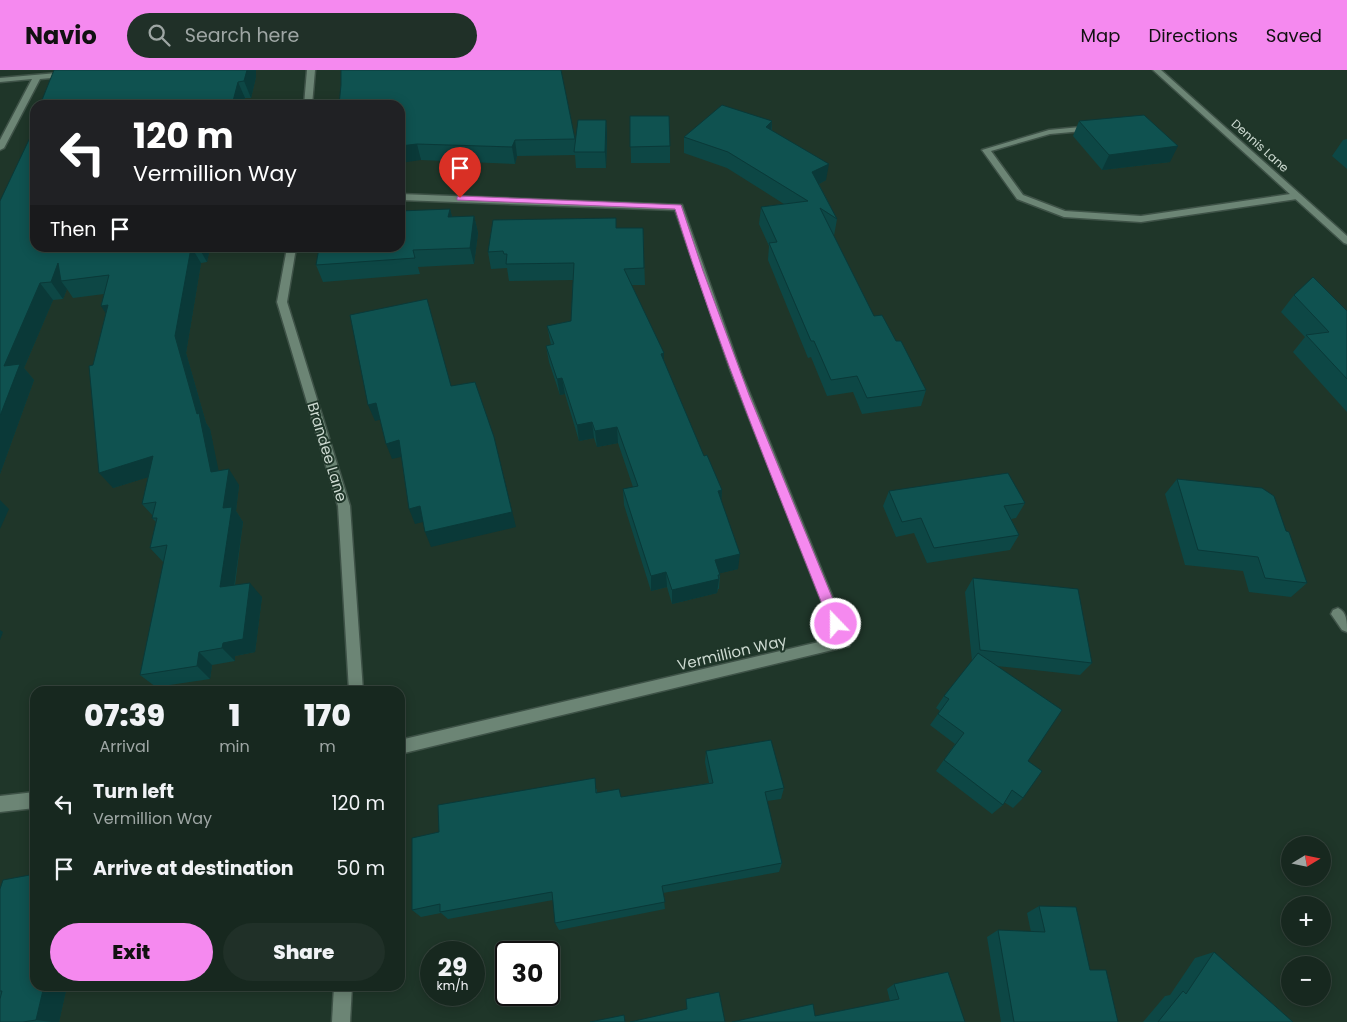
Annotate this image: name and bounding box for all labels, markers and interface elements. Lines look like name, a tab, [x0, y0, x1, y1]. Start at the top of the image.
search box	[127, 13, 477, 58]
text: Navio	[25, 19, 97, 52]
icon: search	[145, 21, 173, 49]
text: Search here	[185, 22, 299, 49]
text: Map	[1081, 23, 1120, 48]
text: Directions	[1148, 23, 1238, 48]
text: Saved	[1266, 23, 1322, 48]
text: 120 m	[133, 111, 233, 160]
street label: Dennis Lane	[1228, 115, 1293, 176]
icon: left	[50, 120, 115, 185]
pin	[439, 147, 481, 198]
icon: arrive	[446, 154, 474, 182]
text: Vermillion Way	[133, 158, 297, 189]
icon: arrive	[106, 215, 134, 243]
text: Then	[50, 216, 96, 243]
street label: Brandee Lane	[302, 400, 353, 504]
position arrow	[809, 597, 861, 649]
street label: Vermillion Way	[675, 630, 789, 675]
text: 07:39	[84, 694, 165, 737]
text: 1	[229, 694, 240, 737]
text: 170	[304, 694, 351, 737]
text: Arrival	[99, 735, 150, 758]
text: min	[219, 735, 250, 758]
text: m	[319, 735, 336, 758]
text: Turn left	[93, 778, 174, 805]
icon: left	[50, 790, 78, 818]
text: 120 m	[331, 790, 385, 817]
text: Vermillion Way	[93, 807, 212, 830]
north arrow	[1281, 836, 1331, 886]
map controls	[1281, 836, 1331, 1006]
icon: arrive	[50, 855, 78, 883]
text: Arrive at destination	[93, 855, 294, 882]
text: 50 m	[336, 855, 385, 882]
button: +	[1281, 896, 1331, 946]
button: Exit	[50, 923, 213, 981]
button: Share	[223, 923, 385, 981]
speed limit sign: 30	[495, 941, 560, 1006]
text: 29	[438, 950, 467, 985]
button: −	[1281, 956, 1331, 1006]
text: km/h	[437, 977, 468, 994]

